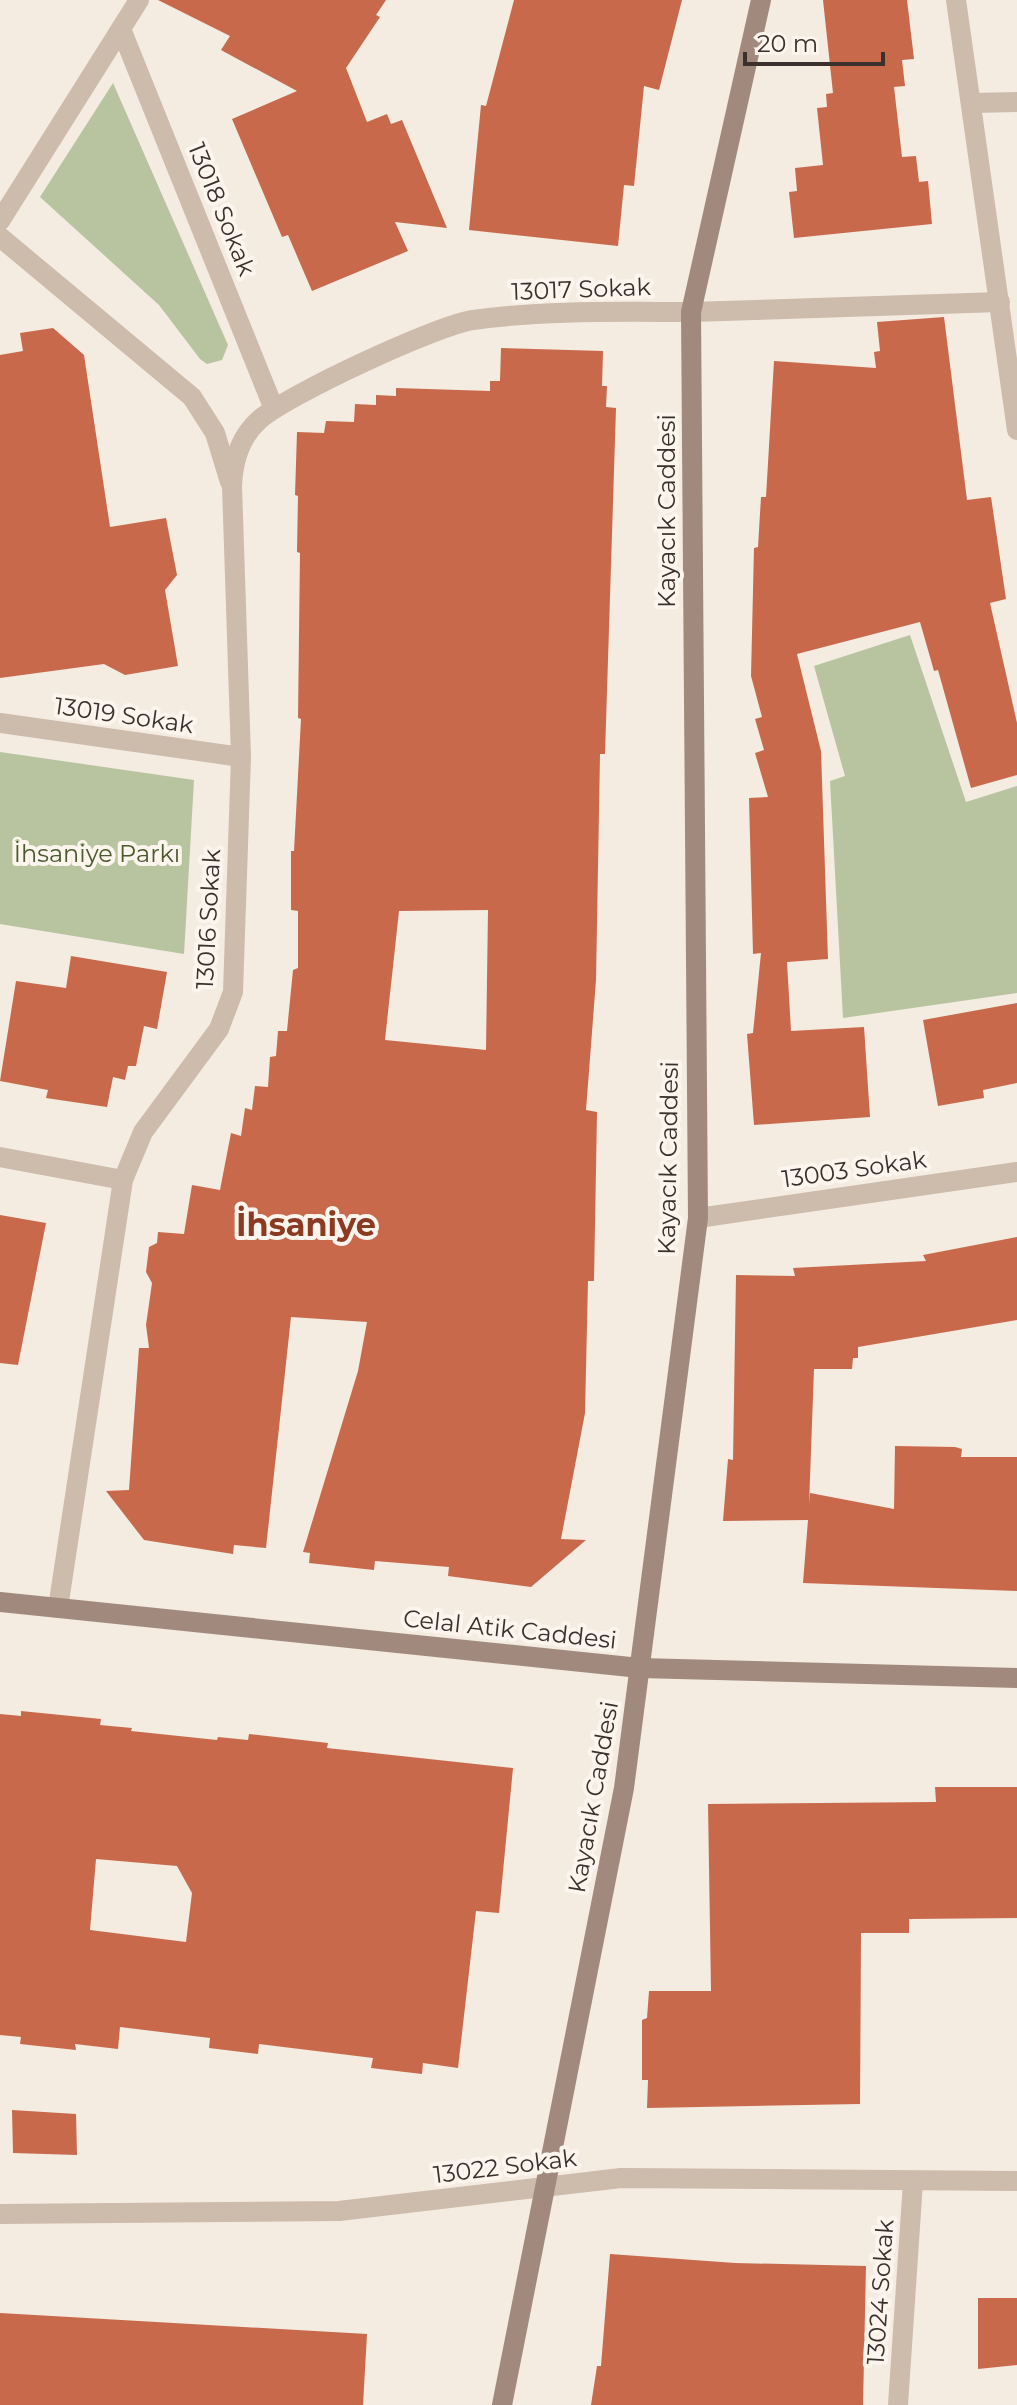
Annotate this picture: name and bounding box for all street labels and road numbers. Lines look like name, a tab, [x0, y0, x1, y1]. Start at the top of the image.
street label: 13018 Sokak	[182, 138, 262, 280]
street label: 13017 Sokak	[511, 272, 652, 306]
street label: Kayacık Caddesi	[652, 414, 681, 608]
street label: 13019 Sokak	[53, 691, 196, 739]
street label: 13016 Sokak	[190, 848, 226, 990]
street label: Kayacık Caddesi	[652, 1061, 684, 1255]
street label: 13003 Sokak	[780, 1144, 929, 1194]
street label: Celal Atik Caddesi	[402, 1603, 618, 1655]
street label: Kayacık Caddesi	[562, 1699, 624, 1895]
street label: 13022 Sokak	[432, 2143, 579, 2189]
street label: 13024 Sokak	[860, 2218, 900, 2366]

